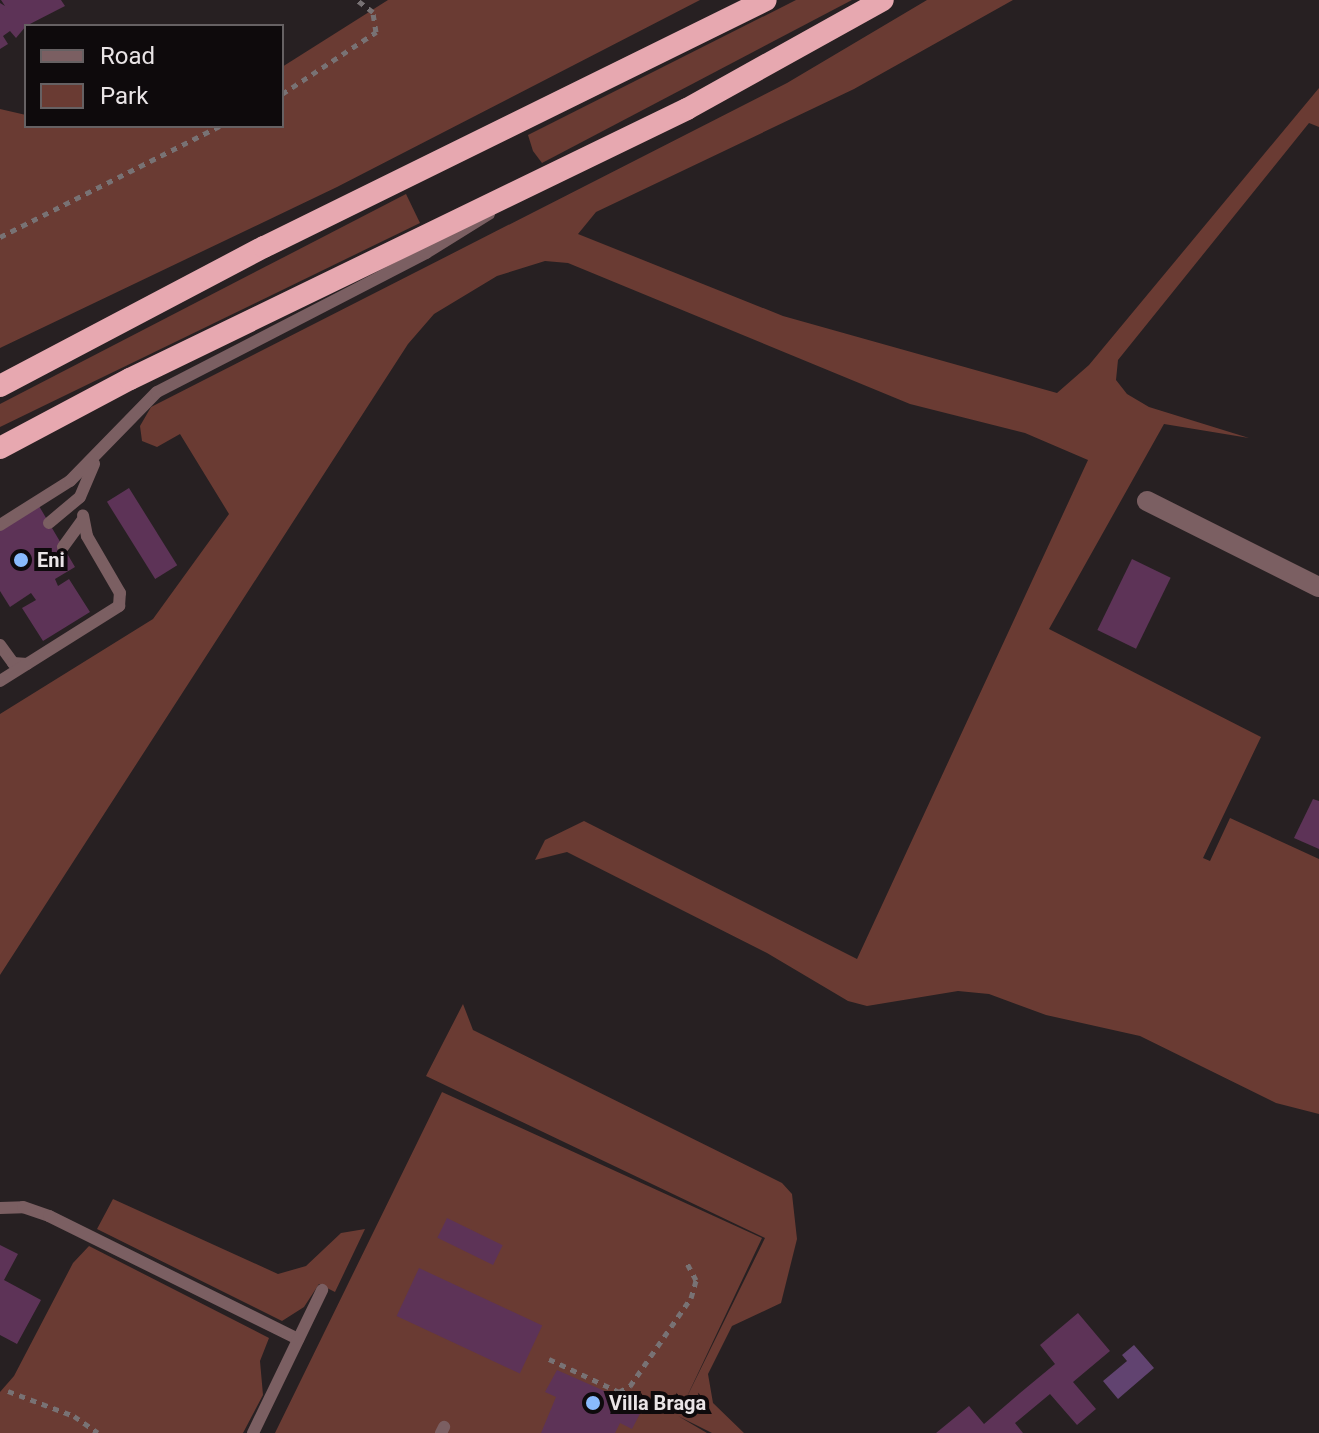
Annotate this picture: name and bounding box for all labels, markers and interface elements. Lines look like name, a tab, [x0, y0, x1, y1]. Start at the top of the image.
legend	[24, 24, 284, 128]
text: Road	[100, 42, 155, 70]
text: Park	[100, 82, 148, 110]
place label: Eni	[37, 548, 65, 572]
marker: Eni	[12, 551, 30, 569]
place label: Villa Braga	[609, 1391, 706, 1415]
marker: Villa Braga	[584, 1394, 602, 1412]

